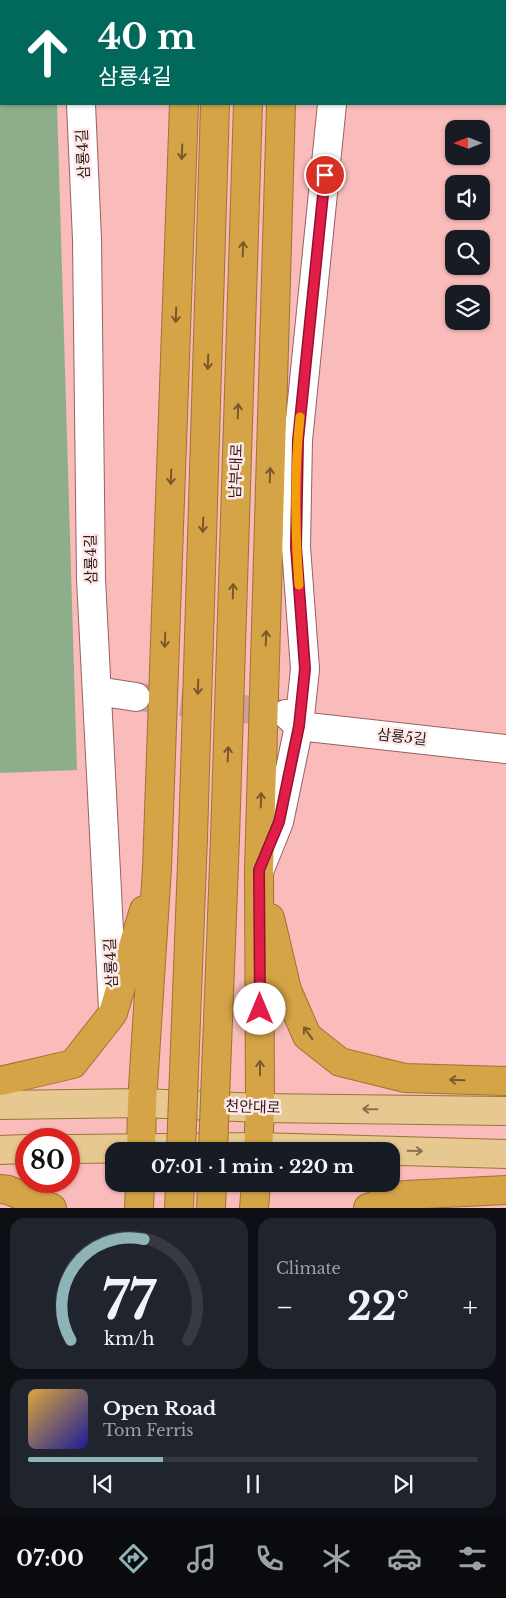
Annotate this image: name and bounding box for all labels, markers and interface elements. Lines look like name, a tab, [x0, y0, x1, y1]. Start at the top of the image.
text: 40 m	[98, 15, 196, 58]
icon: ahead	[15, 20, 80, 85]
text: 삼룡4길	[98, 63, 172, 90]
north arrow	[445, 120, 490, 165]
map controls	[445, 120, 490, 330]
street label: 삼룡4길	[72, 128, 93, 180]
one-way arrow	[177, 144, 187, 160]
pin	[304, 154, 346, 196]
icon: arrive	[311, 161, 339, 189]
button: sound	[445, 175, 490, 220]
button: search	[445, 230, 490, 275]
one-way arrow	[239, 241, 248, 257]
button: layers	[445, 285, 490, 330]
one-way arrow	[172, 307, 181, 323]
one-way arrow	[203, 354, 212, 370]
one-way arrow	[234, 404, 243, 420]
street label: 남부대로	[225, 443, 246, 499]
one-way arrow	[266, 467, 275, 483]
one-way arrow	[166, 469, 176, 485]
one-way arrow	[198, 517, 207, 533]
street label: 삼룡4길	[81, 534, 100, 584]
one-way arrow	[228, 584, 237, 600]
one-way arrow	[261, 630, 271, 646]
one-way arrow	[161, 631, 170, 647]
one-way arrow	[193, 679, 202, 695]
street label: 삼룡5길	[376, 724, 428, 749]
one-way arrow	[223, 746, 232, 762]
one-way arrow	[256, 792, 266, 808]
street label: 삼룡4길	[100, 937, 121, 989]
position arrow	[233, 982, 285, 1034]
one-way arrow	[303, 1026, 313, 1040]
one-way arrow	[255, 1060, 265, 1076]
one-way arrow	[450, 1075, 466, 1085]
street label: 천안대로	[225, 1096, 281, 1117]
one-way arrow	[362, 1105, 378, 1114]
speed limit sign: 80	[15, 1128, 80, 1193]
one-way arrow	[407, 1147, 423, 1156]
text: 07:01 · 1 min · 220 m	[151, 1155, 354, 1178]
text: Climate	[276, 1258, 341, 1278]
text: 77	[102, 1269, 157, 1333]
text: 22°	[347, 1283, 409, 1330]
text: −	[276, 1290, 294, 1325]
text: +	[463, 1290, 478, 1325]
text: km/h	[104, 1328, 154, 1350]
text: Open Road	[103, 1397, 216, 1420]
text: Tom Ferris	[103, 1420, 194, 1440]
icon: previous	[89, 1470, 117, 1498]
icon: pause	[239, 1470, 267, 1498]
icon: next	[389, 1470, 417, 1498]
icon: directions	[116, 1541, 151, 1576]
icon: music	[184, 1541, 219, 1576]
icon: phone	[252, 1541, 287, 1576]
icon: climate	[319, 1541, 354, 1576]
icon: car	[387, 1541, 422, 1576]
icon: filters	[455, 1541, 490, 1576]
text: 07:00	[16, 1545, 84, 1572]

